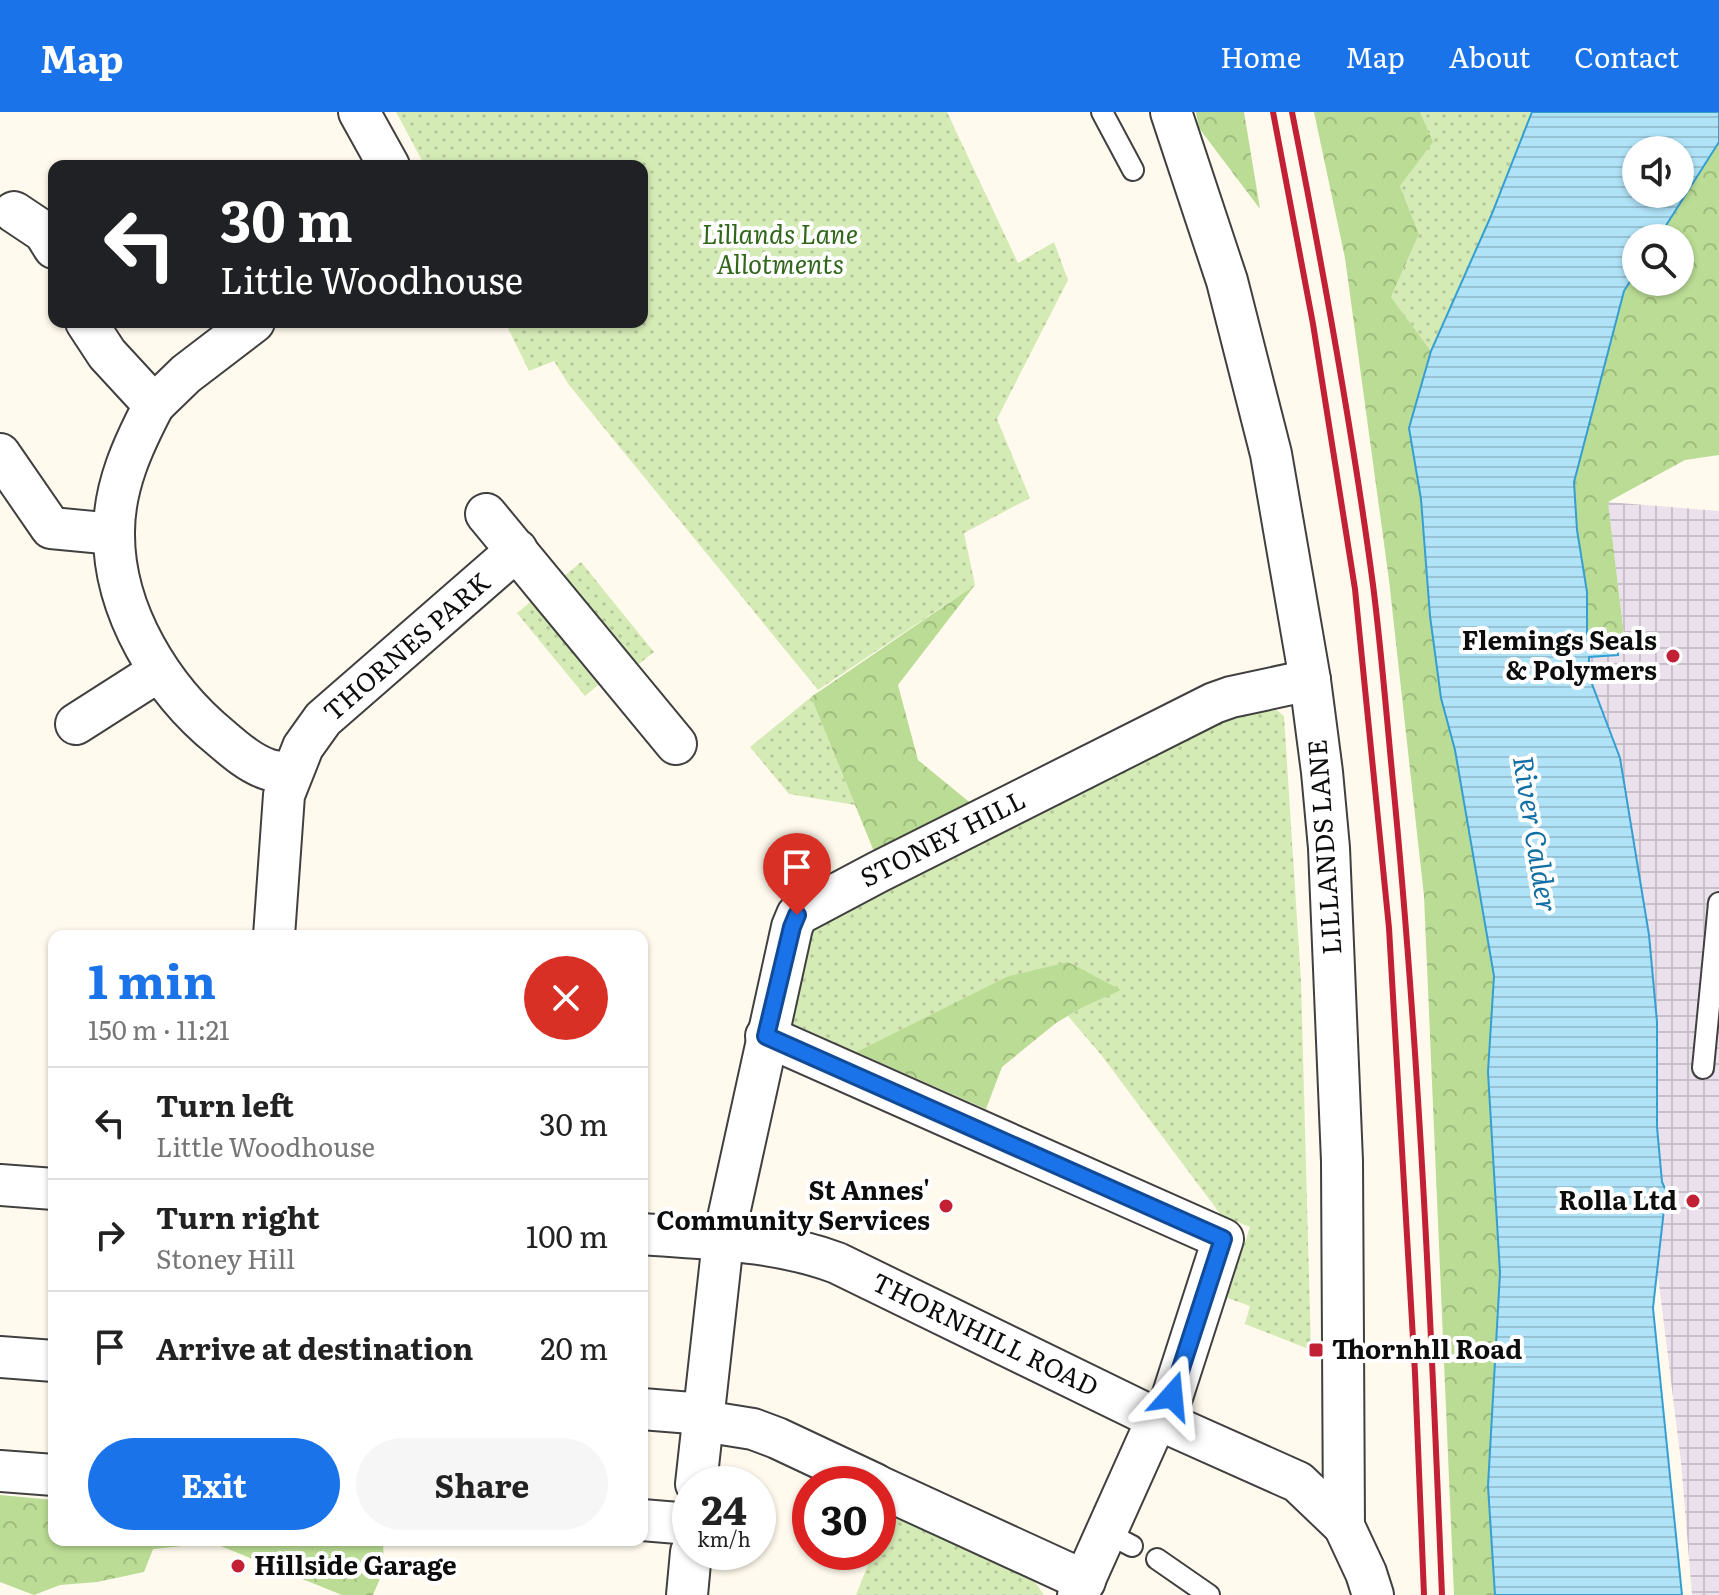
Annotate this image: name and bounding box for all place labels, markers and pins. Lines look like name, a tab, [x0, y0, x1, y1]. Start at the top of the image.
place label: Flemings Seals & Polymers	[1462, 619, 1657, 688]
marker: Flemings Seals & Polymers	[1664, 647, 1682, 665]
pin	[763, 833, 831, 915]
place label: St Annes' Community Services	[656, 1169, 930, 1238]
place label: Rolla Ltd	[1559, 1179, 1677, 1218]
marker: Rolla Ltd	[1684, 1192, 1702, 1210]
marker: St Annes' Community Services	[937, 1197, 955, 1215]
place label: Thornhll Road	[1332, 1328, 1522, 1367]
marker: Thornhll Road	[1307, 1341, 1325, 1359]
place label: Hillside Garage	[254, 1544, 457, 1583]
marker: Hillside Garage	[229, 1557, 247, 1575]

